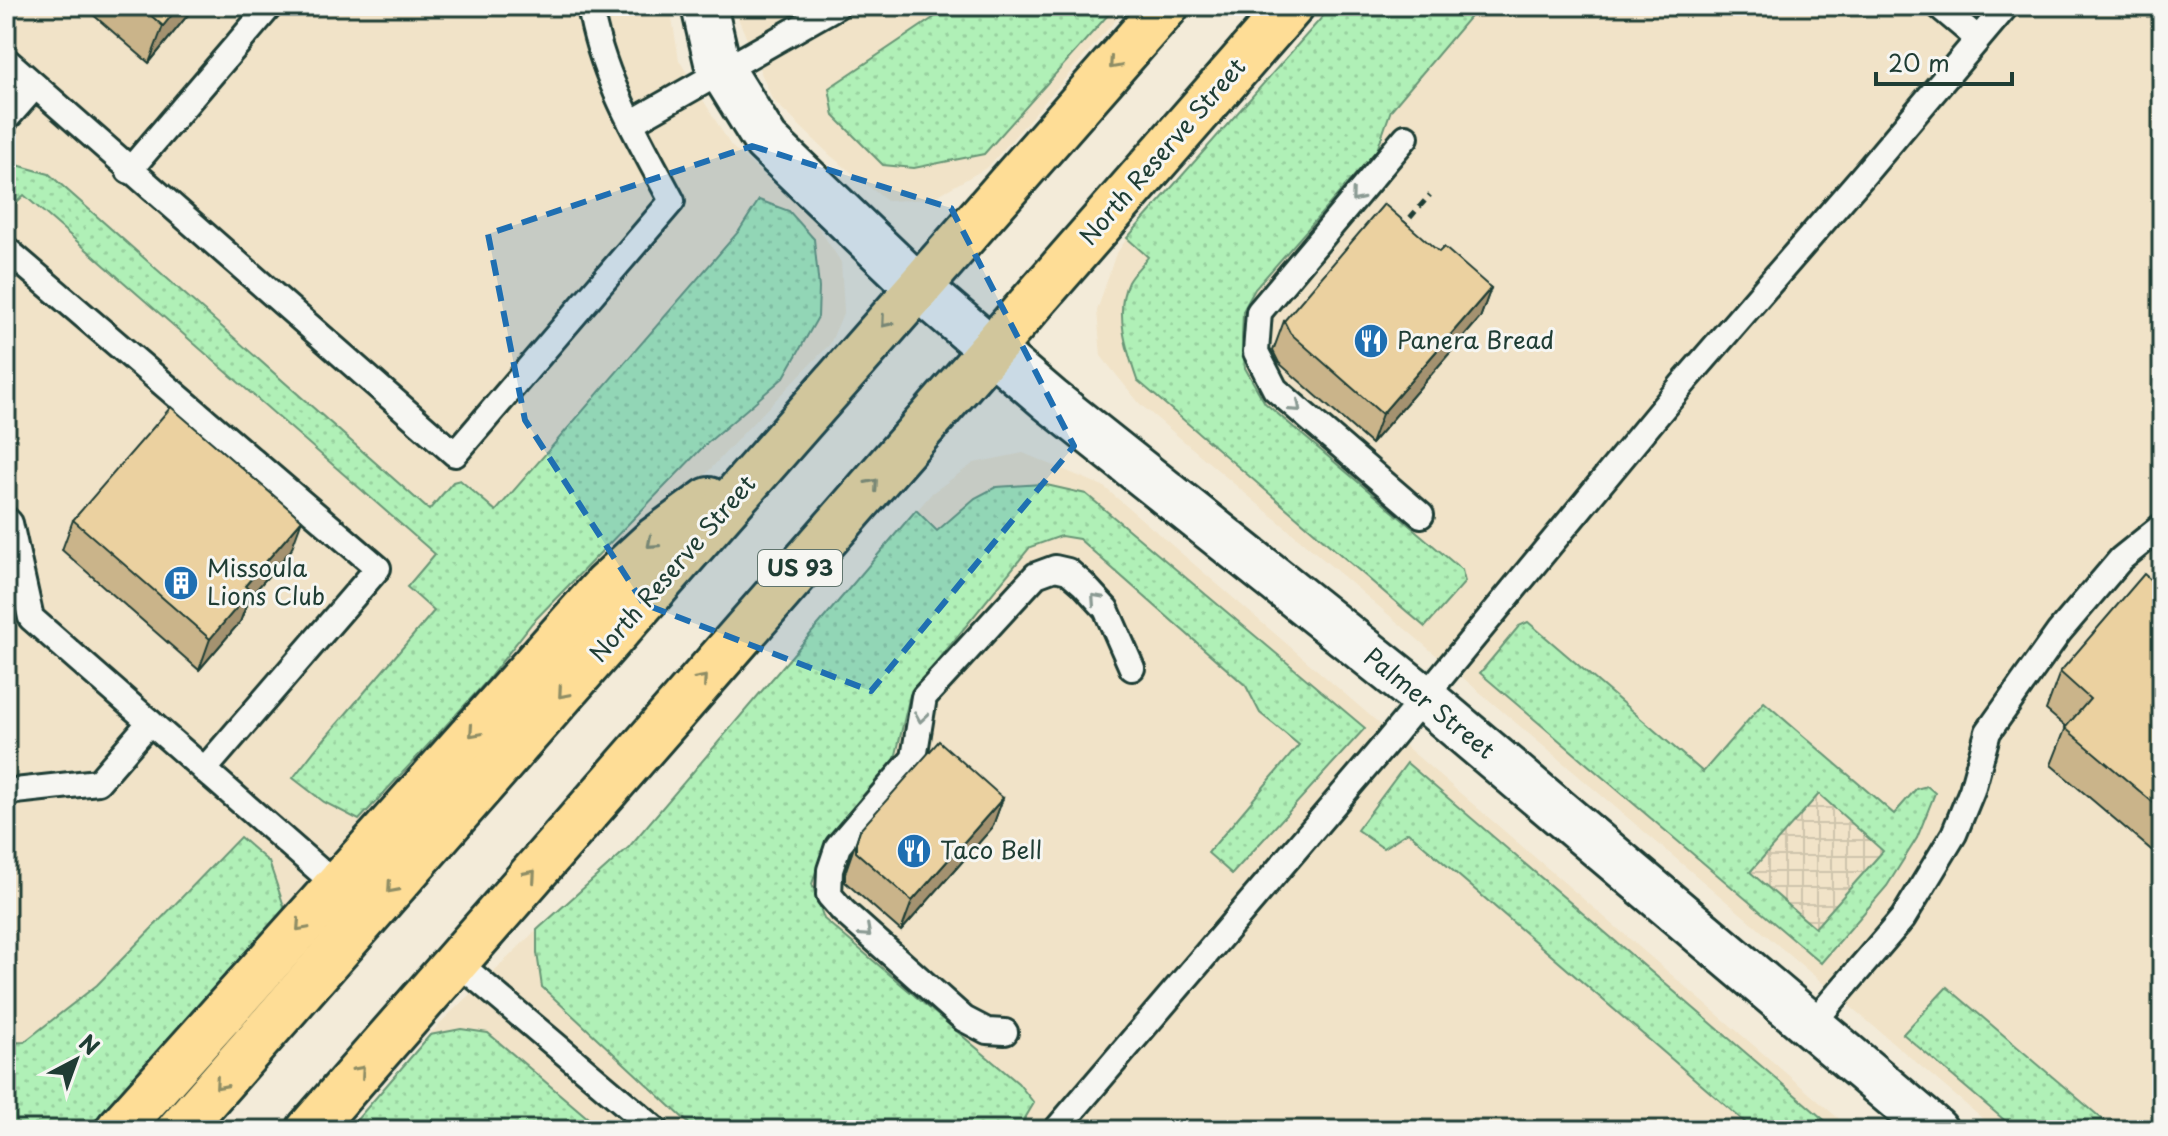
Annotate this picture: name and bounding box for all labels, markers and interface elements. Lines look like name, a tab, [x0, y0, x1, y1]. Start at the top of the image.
scale bar	[1876, 36, 2012, 86]
text: 20 m	[1888, 44, 1950, 80]
street label: North Reserve Street	[1070, 49, 1253, 252]
one-way arrow	[1109, 55, 1124, 70]
one-way arrow	[1351, 187, 1366, 202]
one-way arrow	[881, 313, 896, 328]
place label: Panera Bread	[1397, 321, 1554, 357]
restaurant icon: Panera Bread	[1352, 322, 1390, 360]
one-way arrow	[1287, 397, 1302, 412]
street label: North Reserve Street	[580, 466, 763, 669]
one-way arrow	[863, 478, 878, 493]
one-way arrow	[647, 533, 662, 548]
place label: Missoula Lions Club	[207, 549, 325, 613]
road number: US 93	[758, 550, 842, 586]
building icon: Missoula Lions Club	[162, 564, 200, 602]
one-way arrow	[1092, 593, 1106, 608]
street label: Palmer Street	[1357, 638, 1504, 767]
one-way arrow	[692, 674, 707, 689]
one-way arrow	[559, 684, 573, 699]
one-way arrow	[913, 711, 930, 724]
one-way arrow	[469, 723, 484, 738]
place label: Taco Bell	[940, 831, 1042, 867]
restaurant icon: Taco Bell	[895, 832, 933, 870]
one-way arrow	[521, 870, 536, 885]
one-way arrow	[387, 879, 401, 894]
one-way arrow	[295, 917, 310, 931]
one-way arrow	[857, 922, 872, 936]
north arrow	[36, 1020, 116, 1100]
text: N	[73, 1026, 108, 1062]
one-way arrow	[350, 1066, 365, 1081]
one-way arrow	[215, 1074, 229, 1089]

